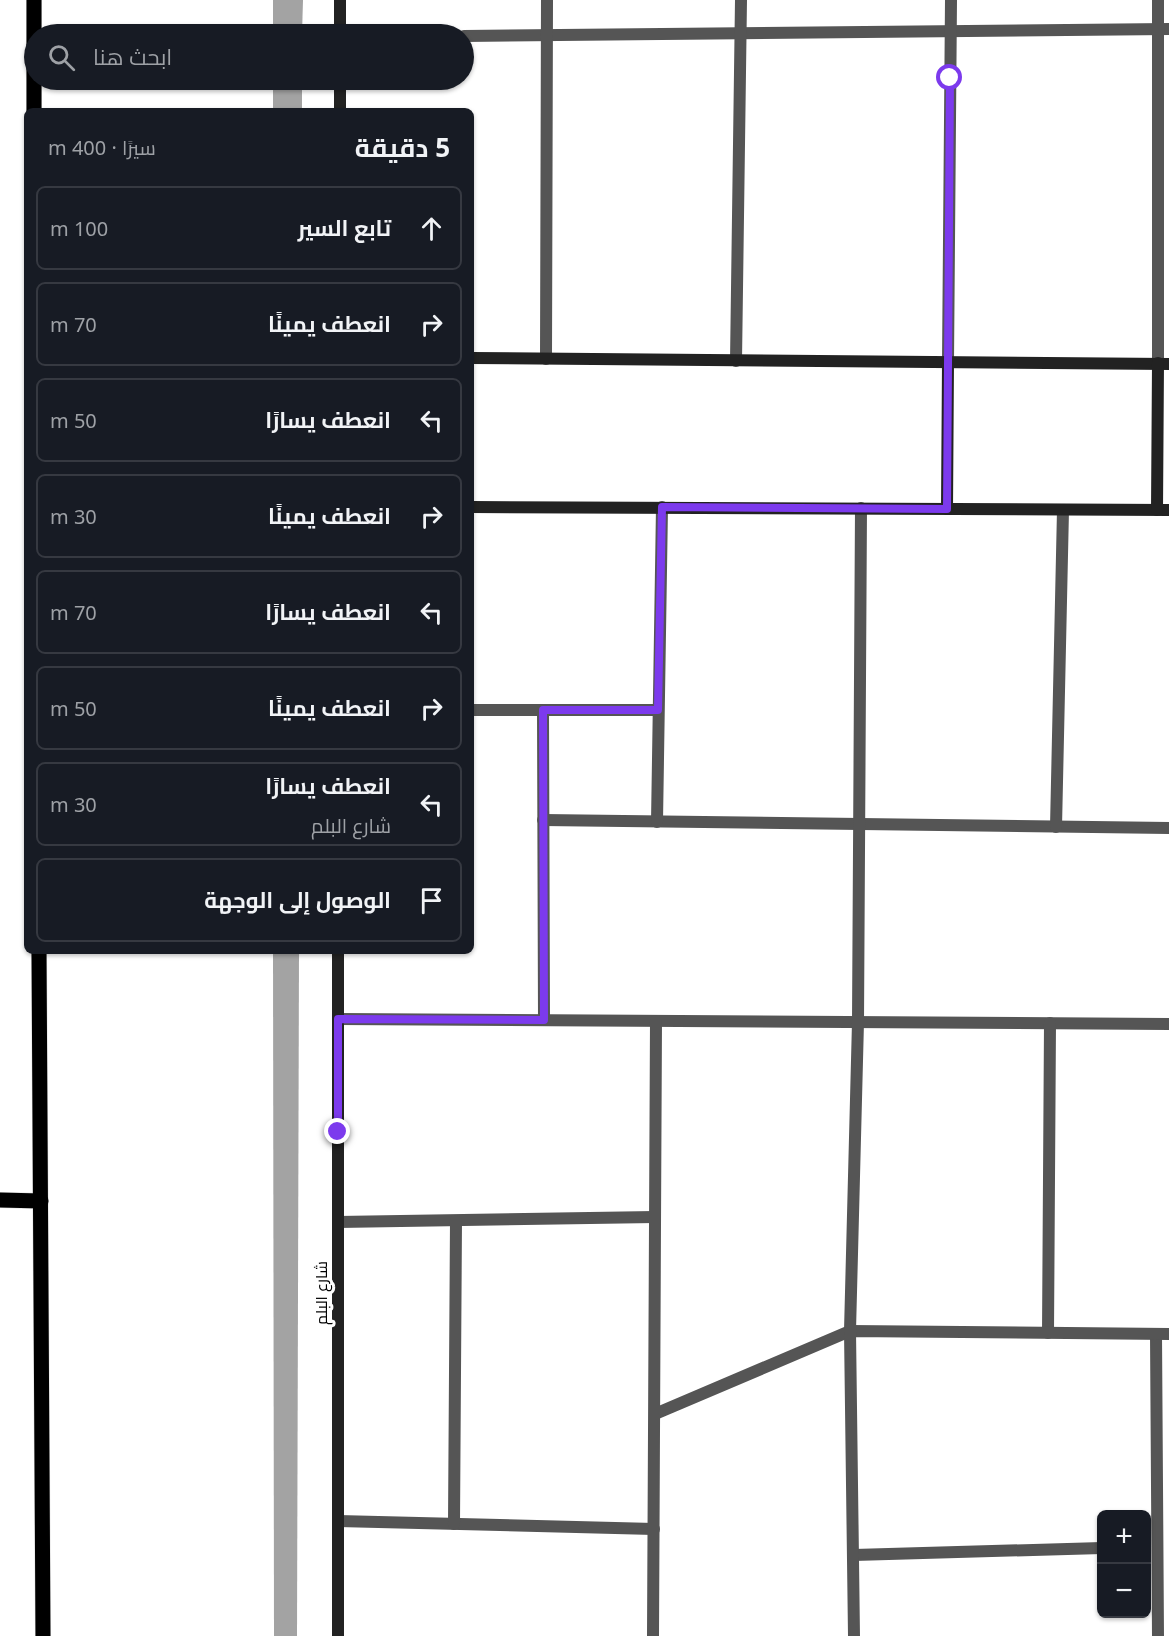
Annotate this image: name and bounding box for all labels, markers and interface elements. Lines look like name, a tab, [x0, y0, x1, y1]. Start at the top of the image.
search box	[24, 24, 474, 90]
icon: search	[45, 41, 78, 74]
text: ابحث هنا	[93, 41, 172, 71]
route start	[936, 64, 962, 90]
text: 5 دقيقة	[355, 129, 450, 165]
text: سيرًا · 400 m	[48, 134, 156, 161]
text: تابع السير	[298, 212, 391, 242]
icon: ahead	[415, 212, 448, 245]
text: 100 m	[50, 215, 108, 242]
text: انعطف يمينًا	[268, 308, 391, 338]
icon: right	[415, 308, 448, 341]
text: 70 m	[50, 311, 97, 338]
text: انعطف يسارًا	[265, 404, 391, 434]
icon: left	[415, 404, 448, 437]
text: 50 m	[50, 407, 97, 434]
text: انعطف يمينًا	[268, 500, 391, 530]
icon: right	[415, 500, 448, 533]
text: 30 m	[50, 503, 97, 530]
text: انعطف يسارًا	[265, 596, 391, 626]
icon: left	[415, 596, 448, 629]
text: 70 m	[50, 599, 97, 626]
text: انعطف يمينًا	[268, 692, 391, 722]
icon: right	[415, 692, 448, 725]
text: 50 m	[50, 695, 97, 722]
text: انعطف يسارًا	[265, 770, 391, 800]
icon: left	[415, 788, 448, 821]
text: 30 m	[50, 791, 97, 818]
text: شارع البلم	[311, 812, 391, 839]
text: الوصول إلى الوجهة	[204, 884, 391, 914]
icon: arrive	[415, 884, 448, 917]
route end	[324, 1118, 350, 1144]
street label: شارع البلم	[310, 1261, 333, 1325]
map controls	[1097, 1510, 1151, 1618]
button: +	[1097, 1510, 1151, 1564]
button: −	[1097, 1564, 1151, 1618]

